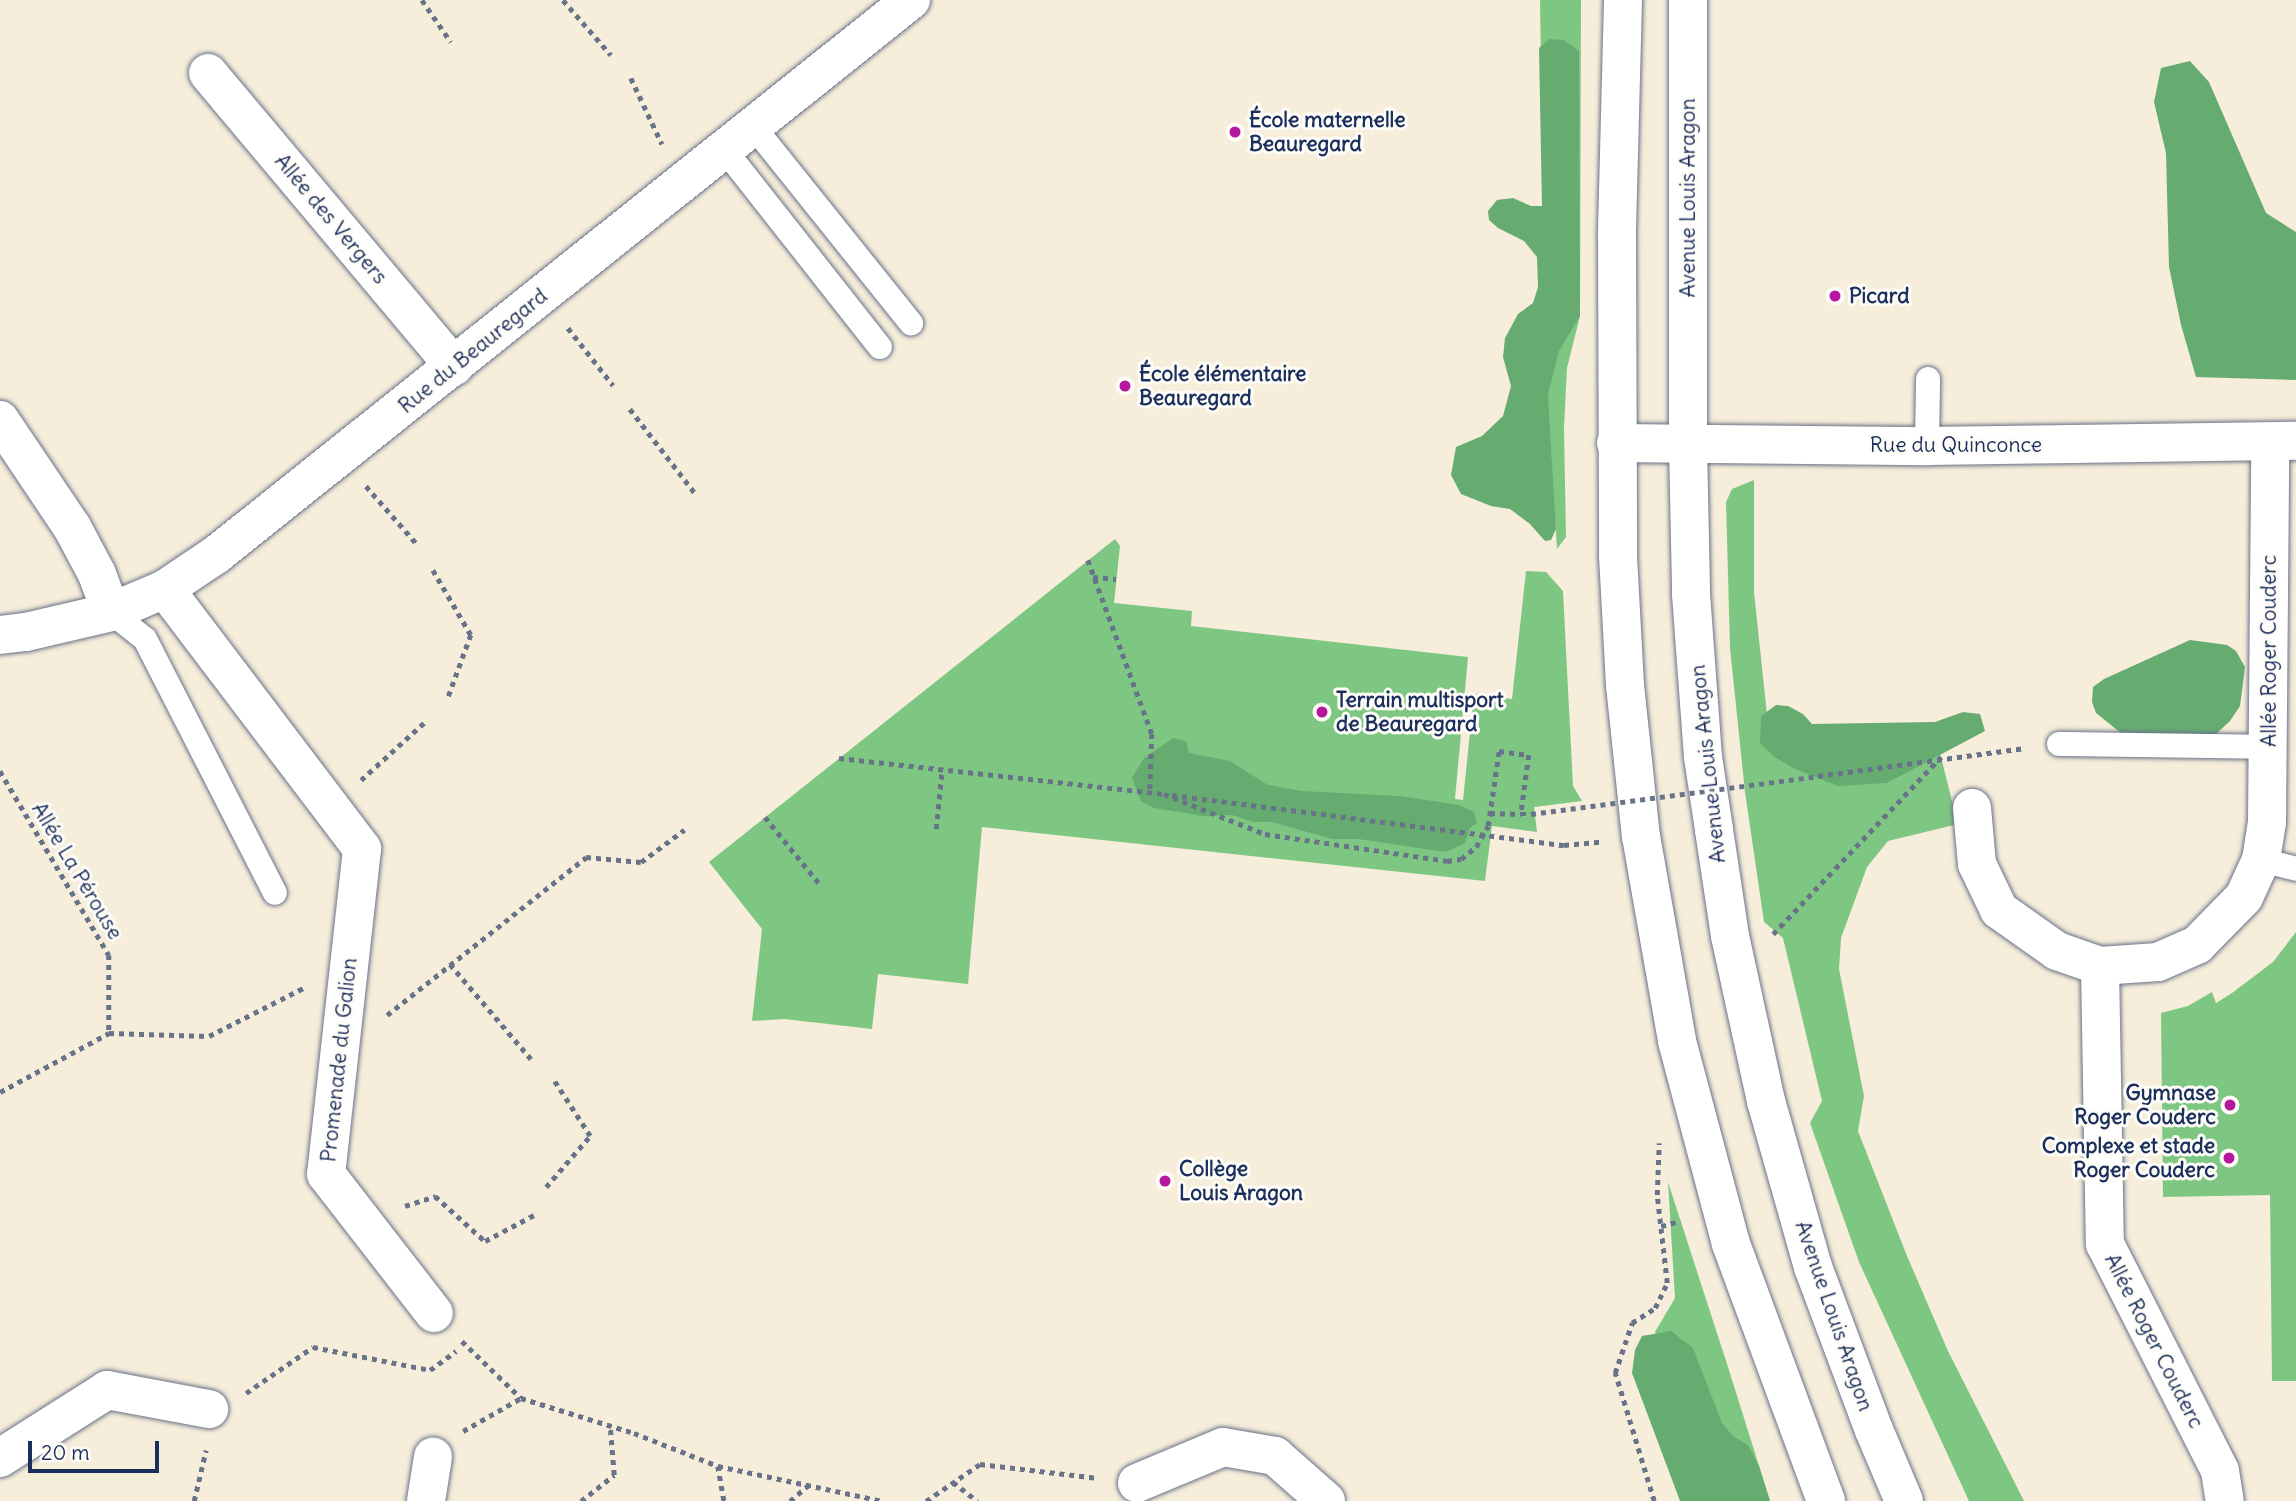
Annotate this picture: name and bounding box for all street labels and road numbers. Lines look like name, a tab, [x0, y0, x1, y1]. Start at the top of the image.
street label: Avenue Louis Aragon	[1675, 98, 1701, 298]
street label: Allée des Vergers	[269, 149, 393, 289]
street label: Rue du Beauregard	[393, 283, 553, 419]
street label: Rue du Quinconce	[1870, 432, 2042, 458]
street label: Allée Roger Couderc	[2256, 555, 2282, 747]
street label: Avenue Louis Aragon	[1685, 664, 1731, 864]
street label: Allée La Pérouse	[26, 798, 128, 944]
street label: Promenade du Galion	[316, 957, 362, 1163]
street label: Avenue Louis Aragon	[1790, 1218, 1878, 1414]
street label: Allée Roger Couderc	[2099, 1250, 2209, 1432]

